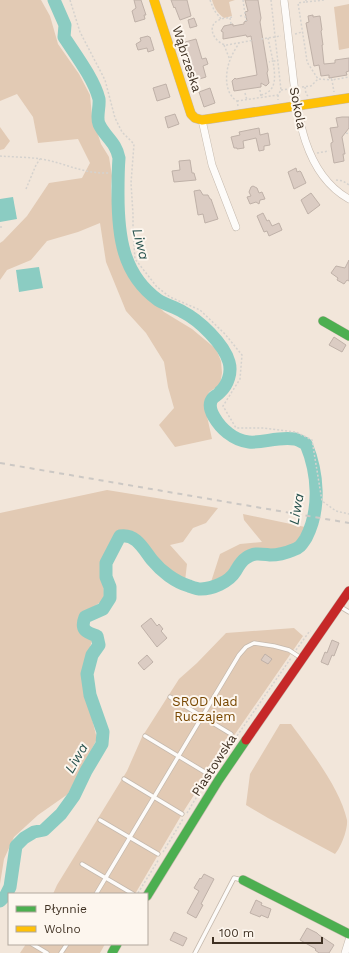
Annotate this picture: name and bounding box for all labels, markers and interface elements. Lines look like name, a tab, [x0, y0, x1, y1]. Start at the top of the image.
street label: Wąbrzeska	[169, 24, 205, 95]
street label: Sokola	[287, 86, 310, 131]
water label: Liwa	[129, 227, 153, 262]
water label: Liwa	[285, 492, 307, 526]
park label: SROD Nad Ruczajem	[172, 694, 238, 724]
street label: Piastowska	[188, 731, 240, 799]
water label: Liwa	[61, 740, 91, 776]
legend	[8, 893, 148, 945]
text: Płynnie	[44, 902, 87, 916]
scale bar	[213, 919, 322, 945]
text: Wolno	[44, 922, 81, 936]
text: 100 m	[219, 926, 254, 940]

